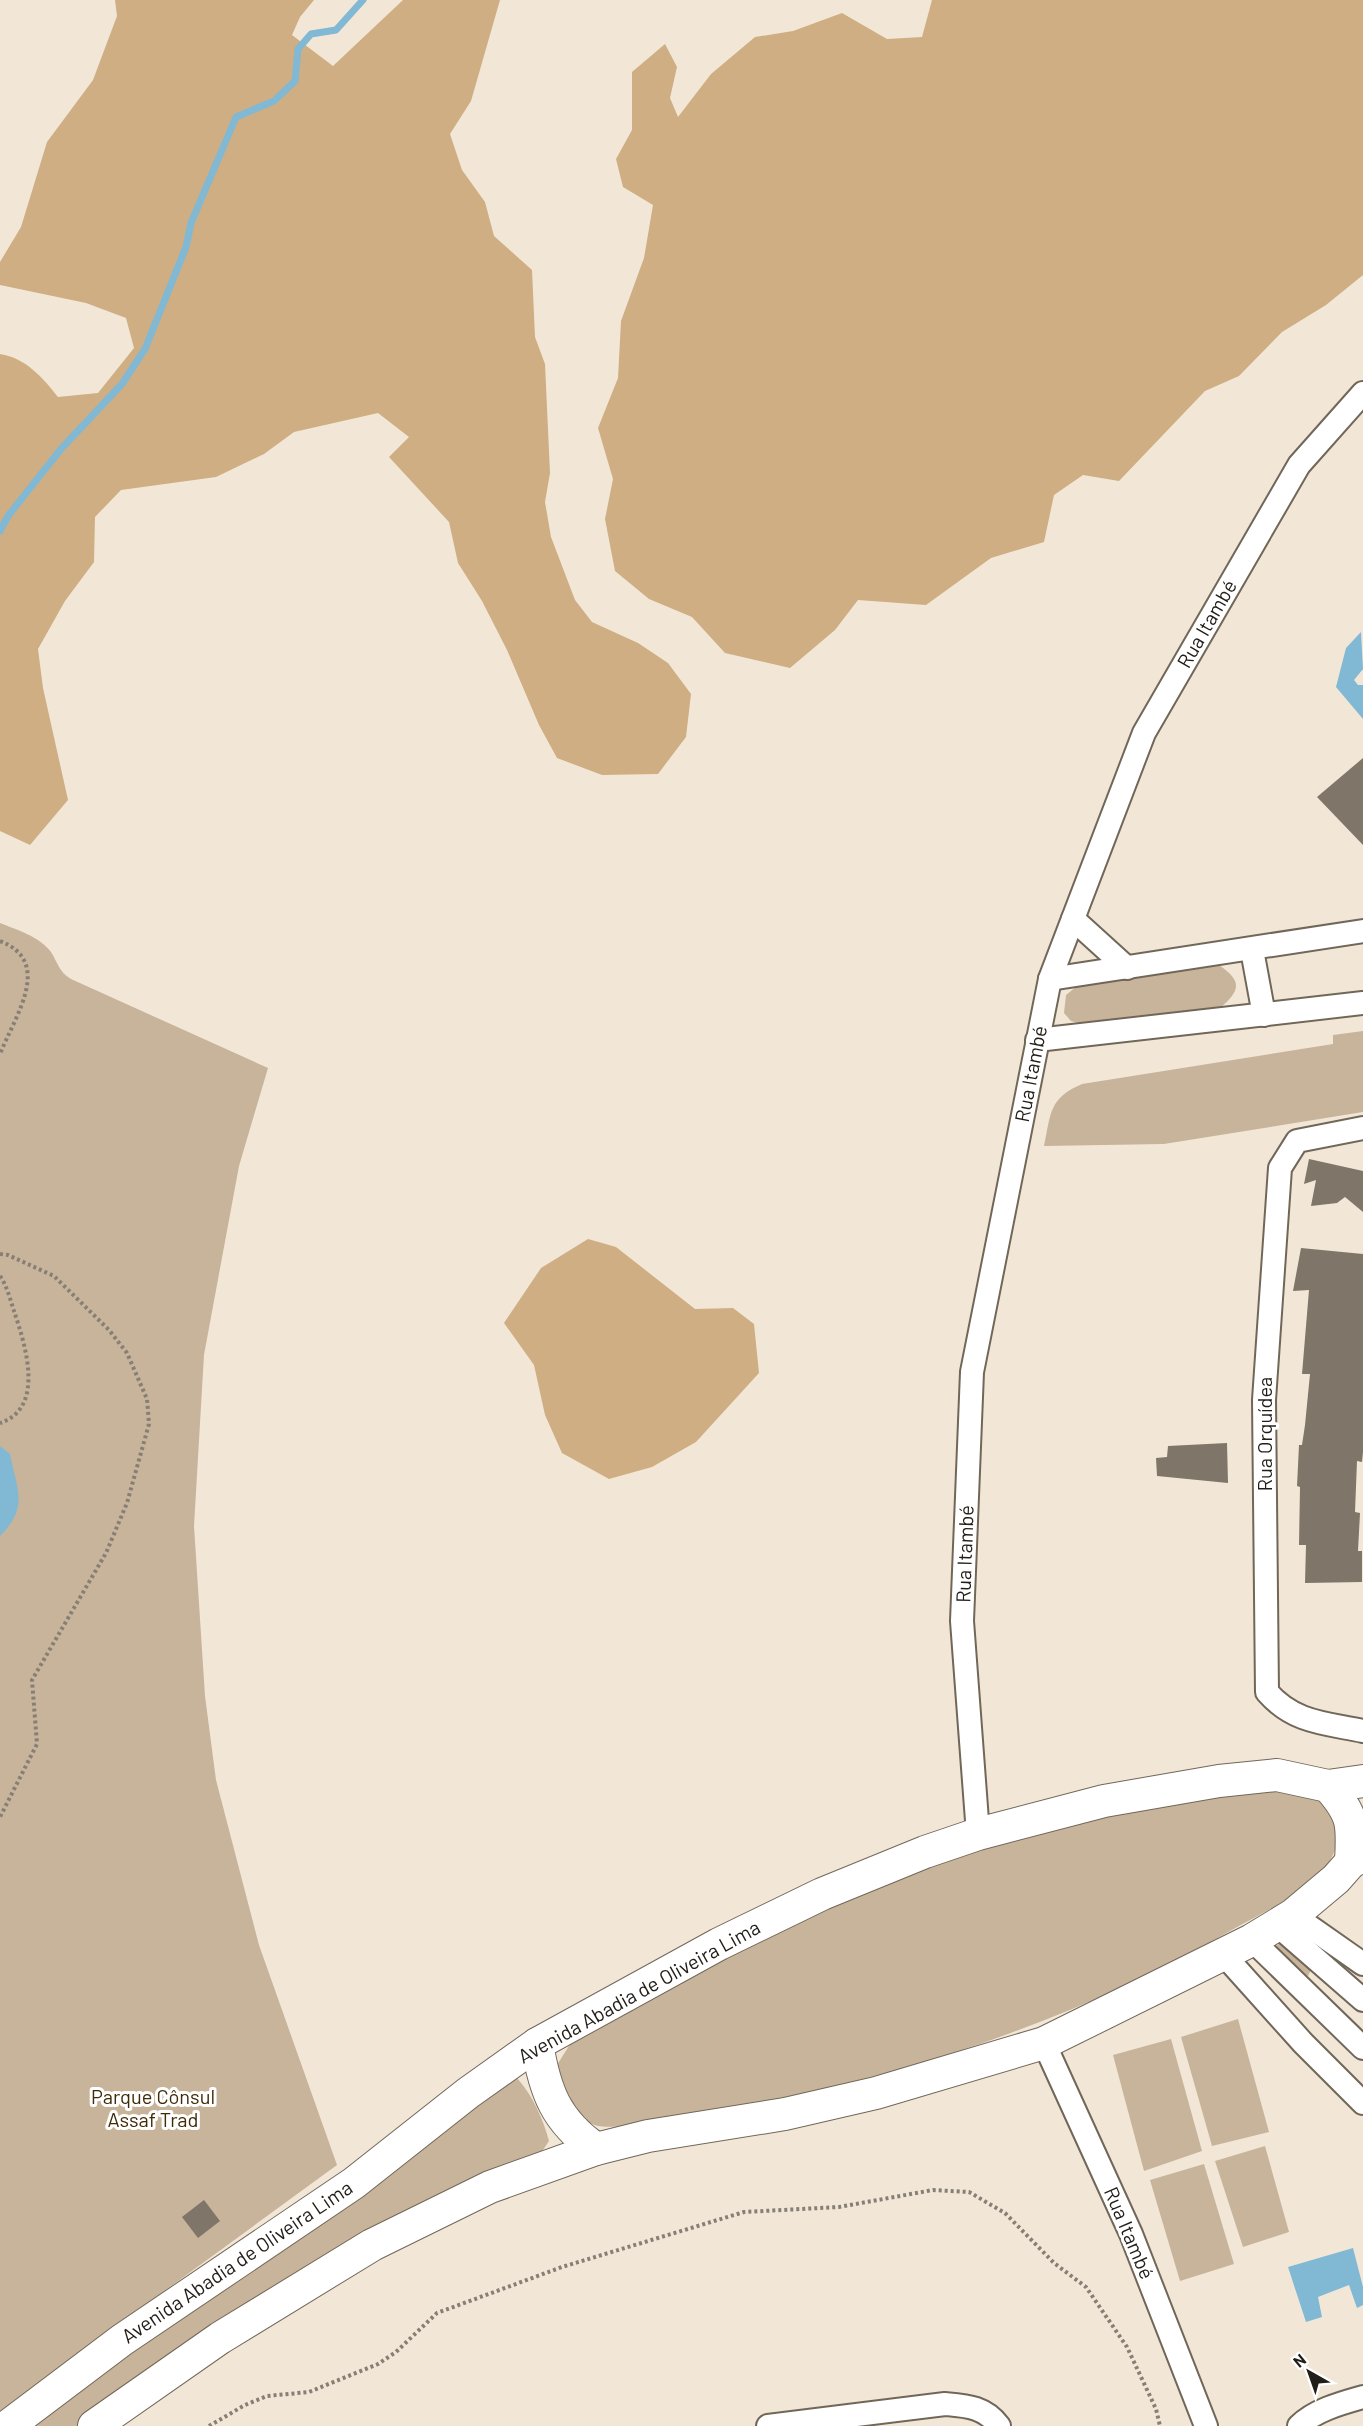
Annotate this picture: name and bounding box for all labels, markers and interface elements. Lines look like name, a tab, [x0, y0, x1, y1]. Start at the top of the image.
street label: Rua Itambé	[1171, 575, 1241, 672]
street label: Rua Itambé	[1009, 1024, 1051, 1124]
street label: Rua Orquídea	[1252, 1377, 1276, 1491]
street label: Rua Itambé	[950, 1505, 978, 1603]
street label: Avenida Abadia de Oliveira Lima	[513, 1914, 764, 2068]
park label: Parque Cônsul Assaf Trad	[91, 2084, 215, 2131]
street label: Avenida Abadia de Oliveira Lima	[116, 2175, 356, 2348]
street label: Rua Itambé	[1100, 2183, 1160, 2282]
north arrow	[1279, 2342, 1339, 2402]
text: N	[1289, 2349, 1309, 2371]

